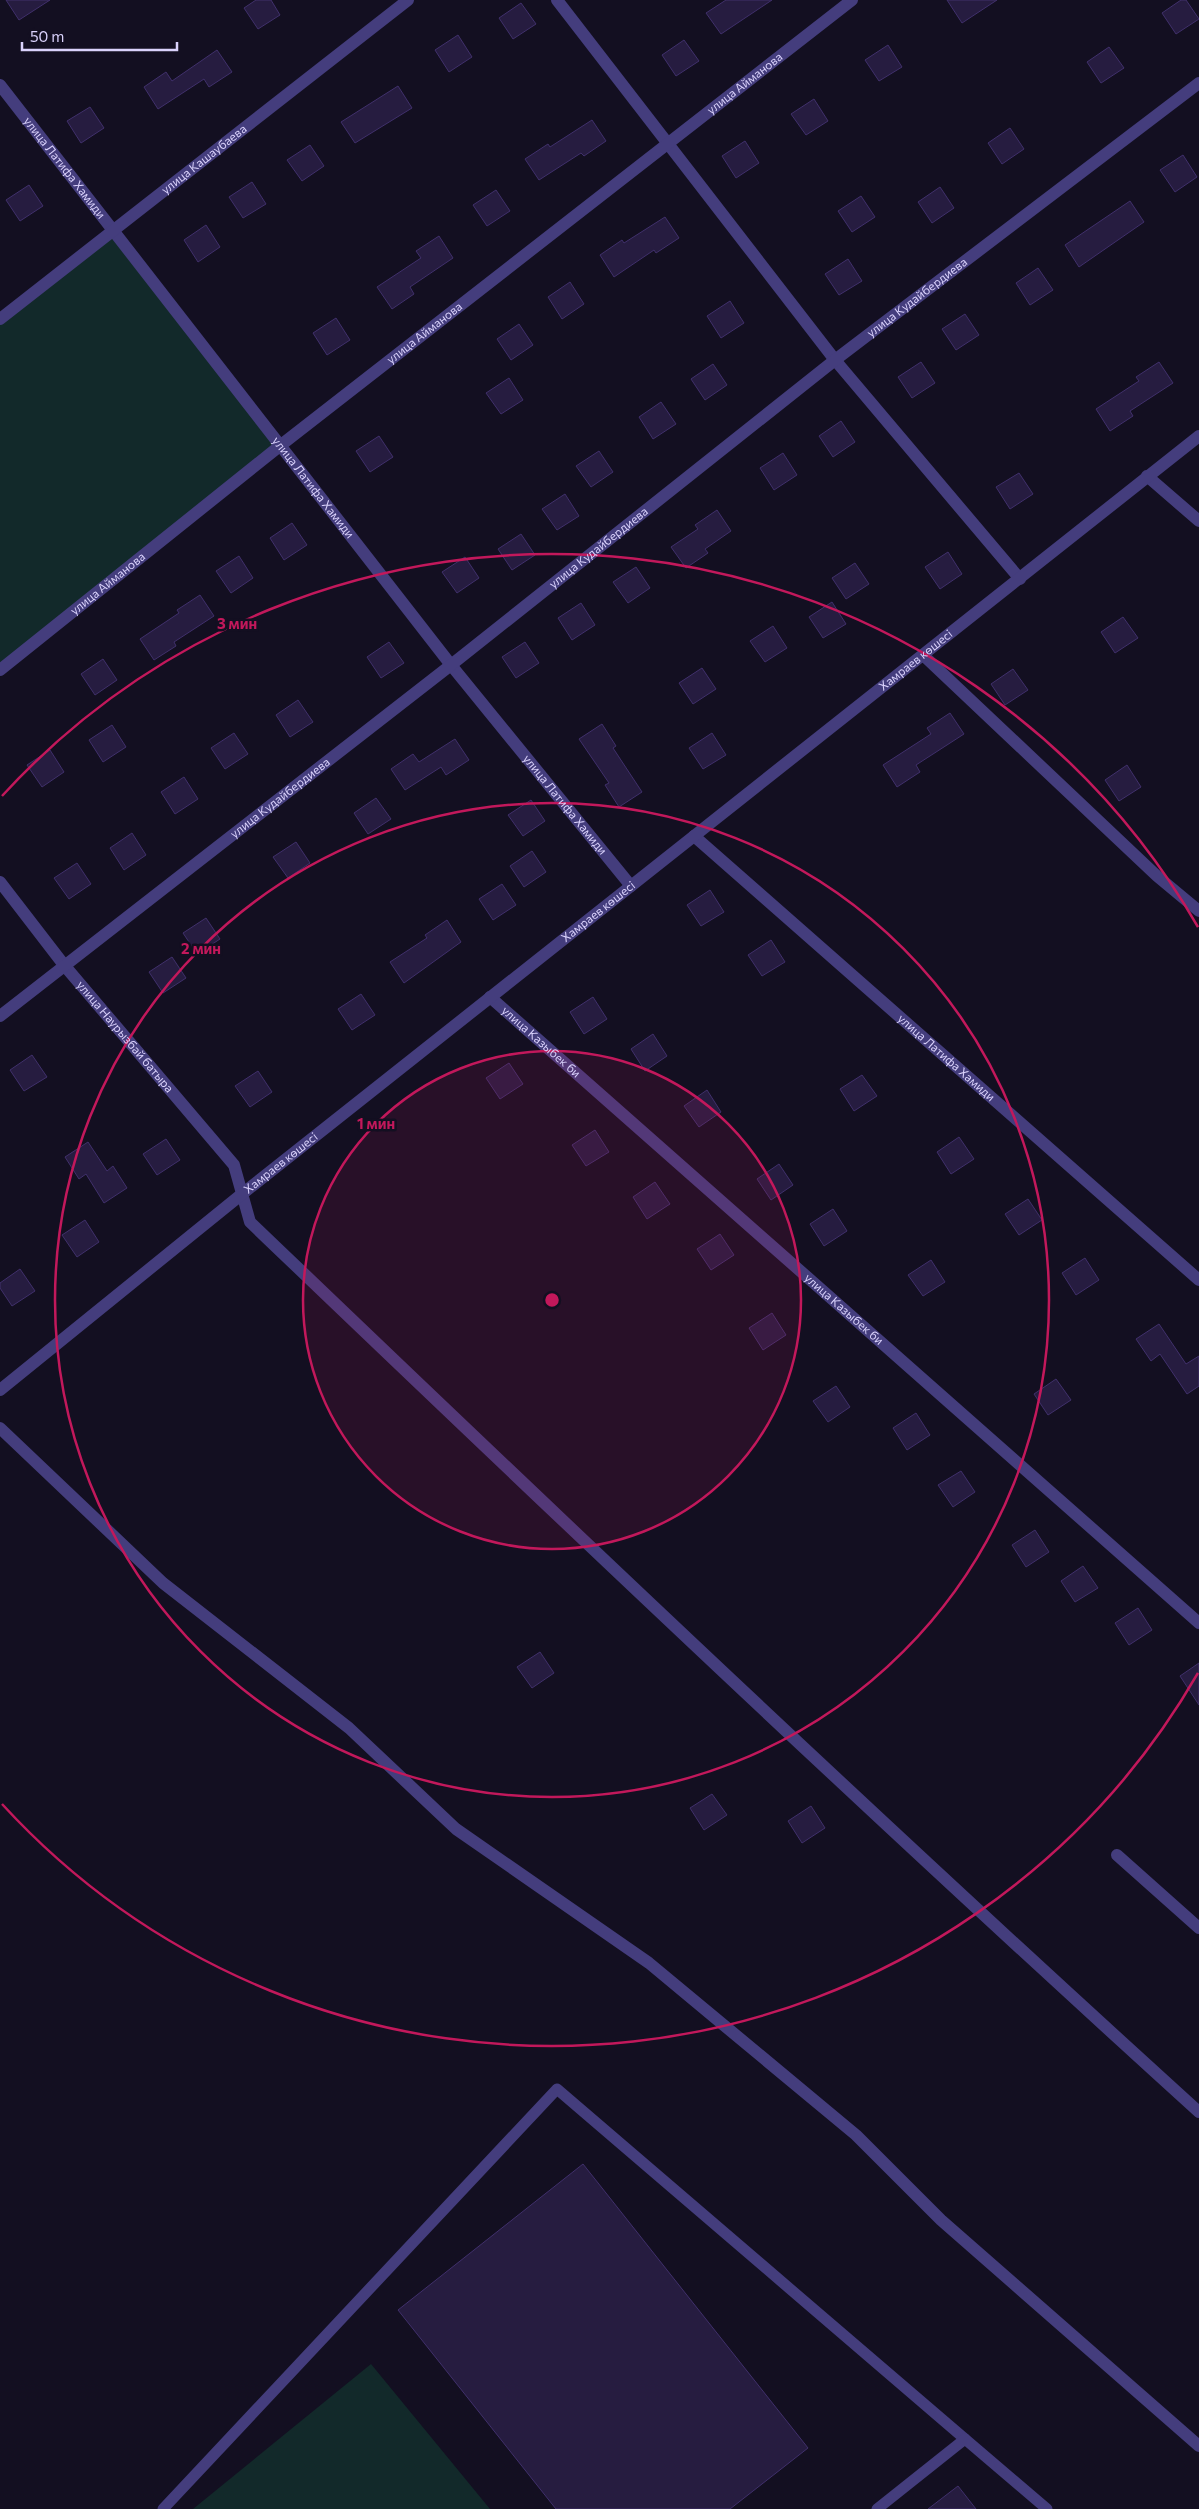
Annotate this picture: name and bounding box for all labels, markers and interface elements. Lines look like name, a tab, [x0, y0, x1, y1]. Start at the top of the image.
scale bar	[22, 20, 178, 52]
text: 50 m	[30, 27, 64, 45]
street label: улица Айманова	[704, 49, 785, 116]
street label: улица Латифа Хамиди	[21, 114, 109, 221]
street label: улица Кашаубаева	[158, 121, 249, 196]
street label: улица Кудайбердиева	[864, 254, 969, 339]
street label: улица Айманова	[383, 299, 464, 366]
street label: улица Латифа Хамиди	[270, 433, 358, 541]
street label: улица Кудайбердиева	[546, 503, 650, 590]
street label: улица Айманова	[67, 549, 147, 617]
text: 3 мин	[217, 614, 257, 632]
street label: Хамраев көшесі	[876, 626, 955, 693]
street label: улица Латифа Хамиди	[521, 751, 610, 857]
street label: улица Кудайбердиева	[227, 754, 332, 840]
street label: Хамраев көшесі	[558, 878, 637, 944]
text: 2 мин	[181, 939, 221, 957]
street label: улица Наурызбай батыра	[74, 978, 177, 1095]
street label: улица Казыбек би	[499, 1003, 584, 1080]
street label: улица Латифа Хамиди	[896, 1011, 998, 1104]
text: 1 мин	[357, 1114, 395, 1132]
street label: Хамраев көшесі	[241, 1129, 320, 1196]
street label: улица Казыбек би	[802, 1270, 887, 1347]
centre of rings	[543, 1291, 561, 1309]

